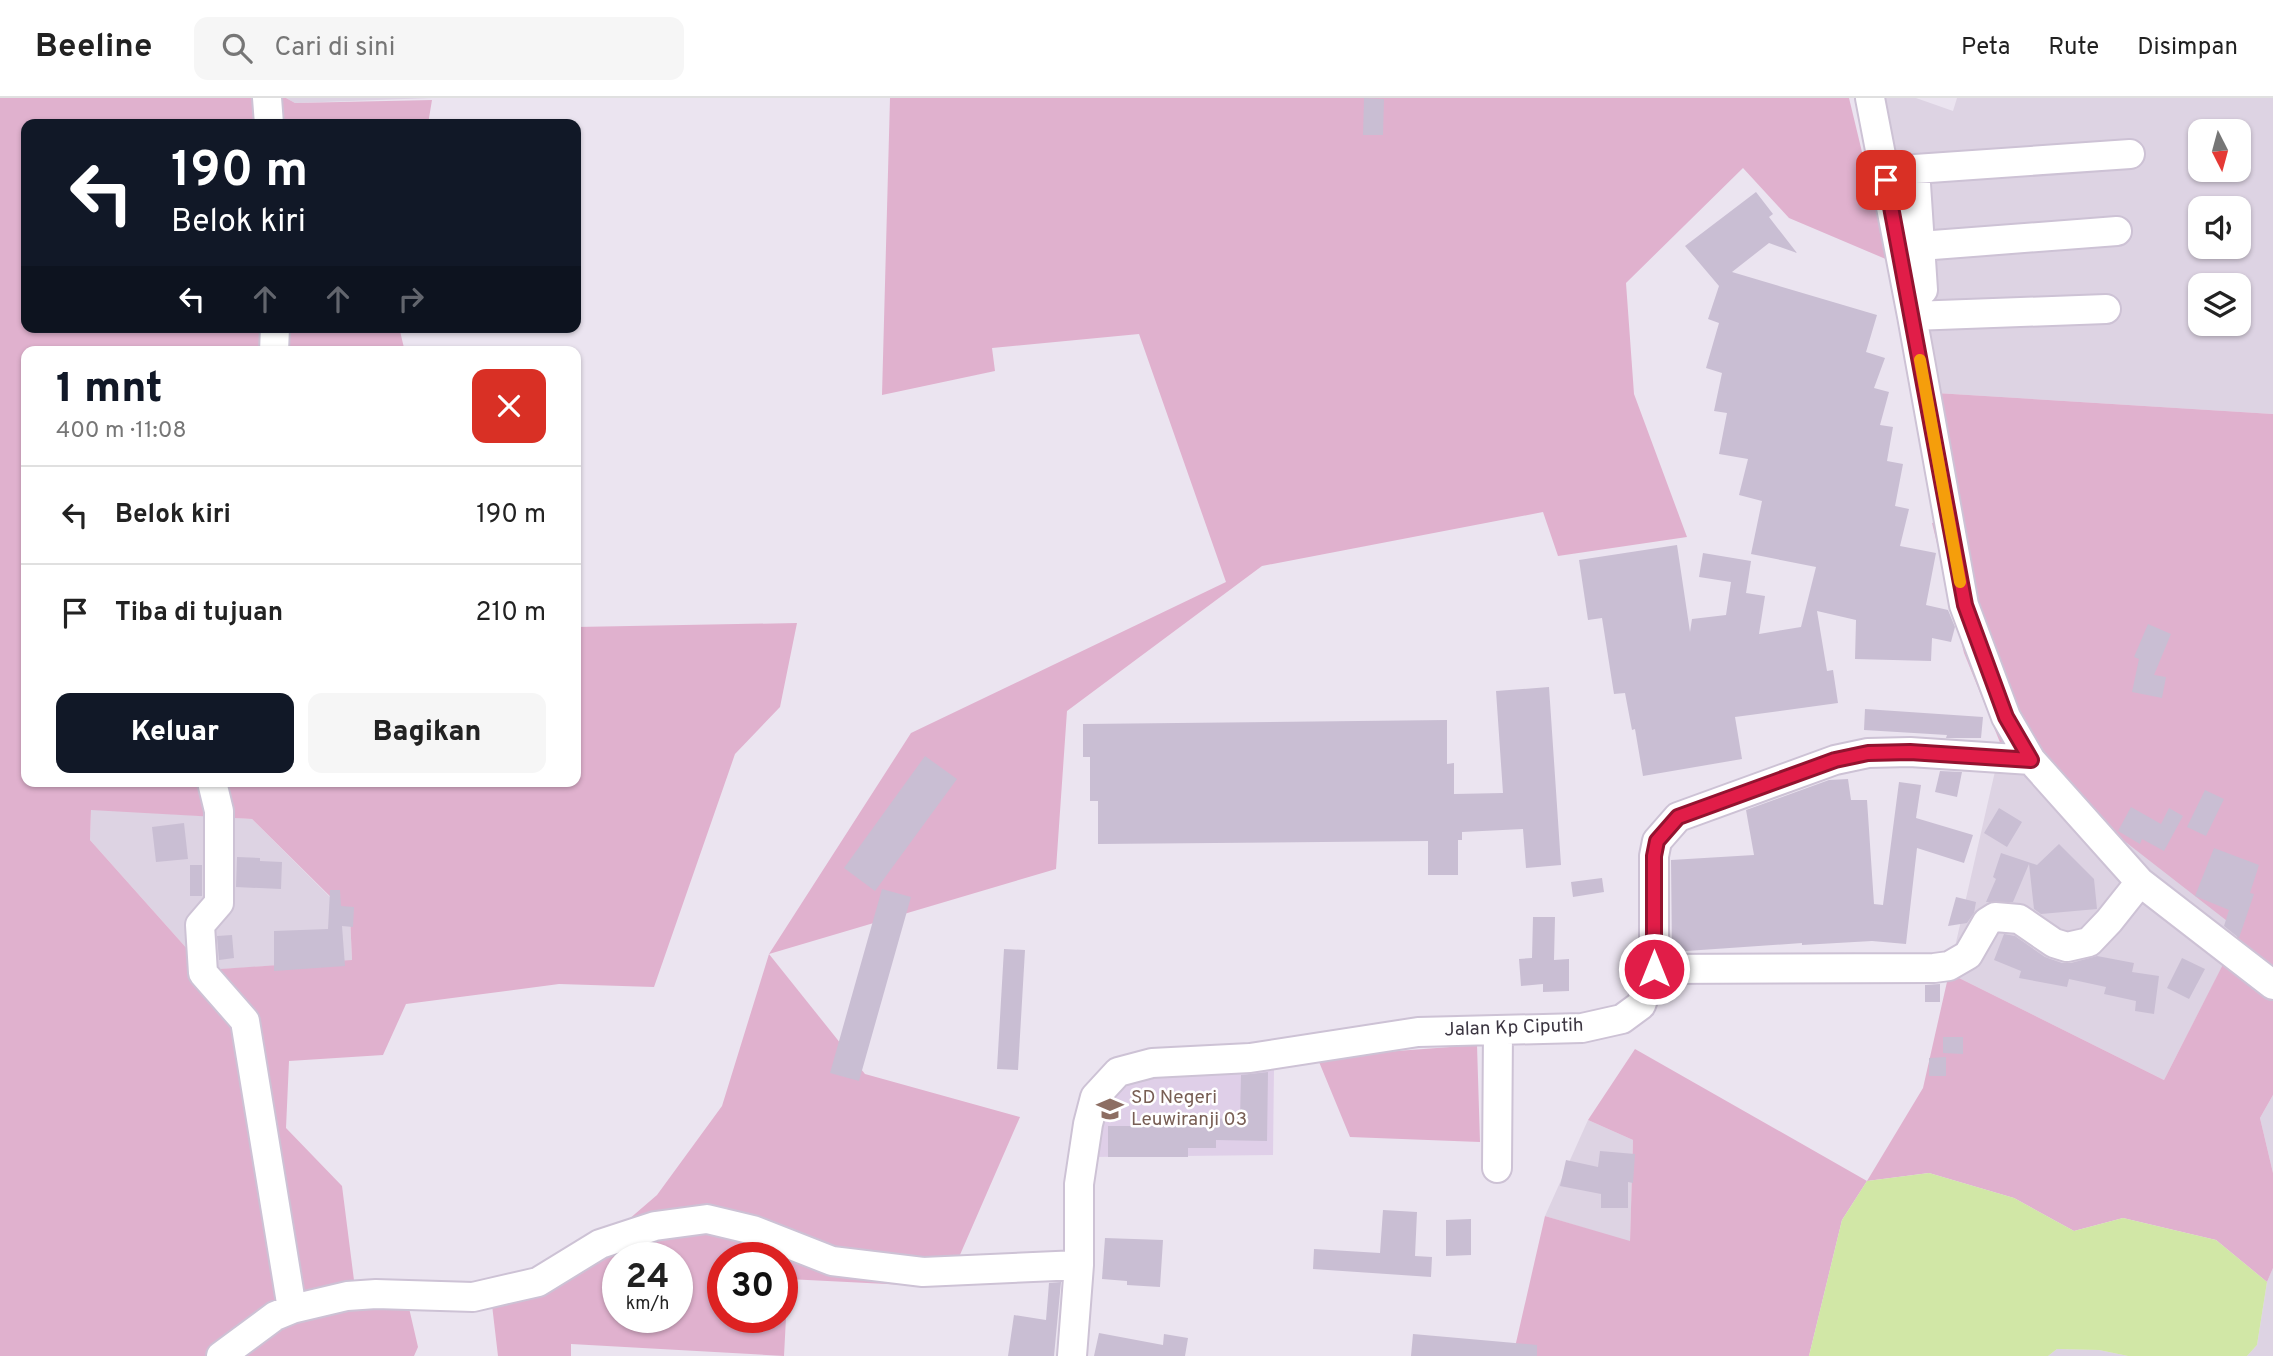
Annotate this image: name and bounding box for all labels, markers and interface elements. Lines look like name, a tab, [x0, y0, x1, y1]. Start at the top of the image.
search box	[194, 17, 684, 80]
text: Beeline	[35, 27, 152, 69]
icon: search	[218, 29, 256, 67]
text: Cari di sini	[274, 32, 395, 65]
text: Peta	[1961, 33, 2010, 63]
text: Rute	[2048, 33, 2099, 63]
text: Disimpan	[2137, 33, 2238, 63]
north arrow	[2188, 119, 2250, 182]
map controls	[2188, 119, 2251, 336]
text: 190 m	[171, 142, 308, 204]
icon: left	[56, 147, 147, 238]
pin	[1856, 150, 1916, 210]
icon: arrive	[1867, 161, 1905, 199]
button: sound	[2188, 196, 2251, 259]
text: Belok kiri	[171, 203, 306, 243]
button: layers	[2188, 273, 2251, 336]
icon: left	[173, 280, 211, 318]
icon: ahead	[246, 280, 284, 318]
icon: ahead	[319, 280, 357, 318]
icon: right	[392, 280, 430, 318]
text: 1 mnt	[56, 364, 163, 417]
button: close	[472, 369, 546, 443]
text: 400 m · 11:08	[56, 417, 186, 446]
icon: left	[56, 496, 94, 534]
text: Belok kiri	[115, 499, 231, 532]
text: 190 m	[476, 499, 546, 532]
icon: arrive	[56, 594, 94, 632]
text: Tiba di tujuan	[115, 597, 283, 630]
text: 210 m	[476, 597, 546, 630]
button: Keluar	[56, 693, 294, 773]
button: Bagikan	[308, 693, 546, 773]
position arrow	[1617, 932, 1691, 1006]
street label: Jalan Kp Ciputih	[1444, 1014, 1584, 1042]
place label: SD Negeri Leuwiranji 03	[1131, 1086, 1247, 1132]
school or university icon: SD Negeri Leuwiranji 03	[1095, 1094, 1125, 1124]
speed limit sign: 30	[707, 1242, 798, 1333]
text: 24	[626, 1256, 669, 1300]
text: km/h	[626, 1293, 669, 1316]

